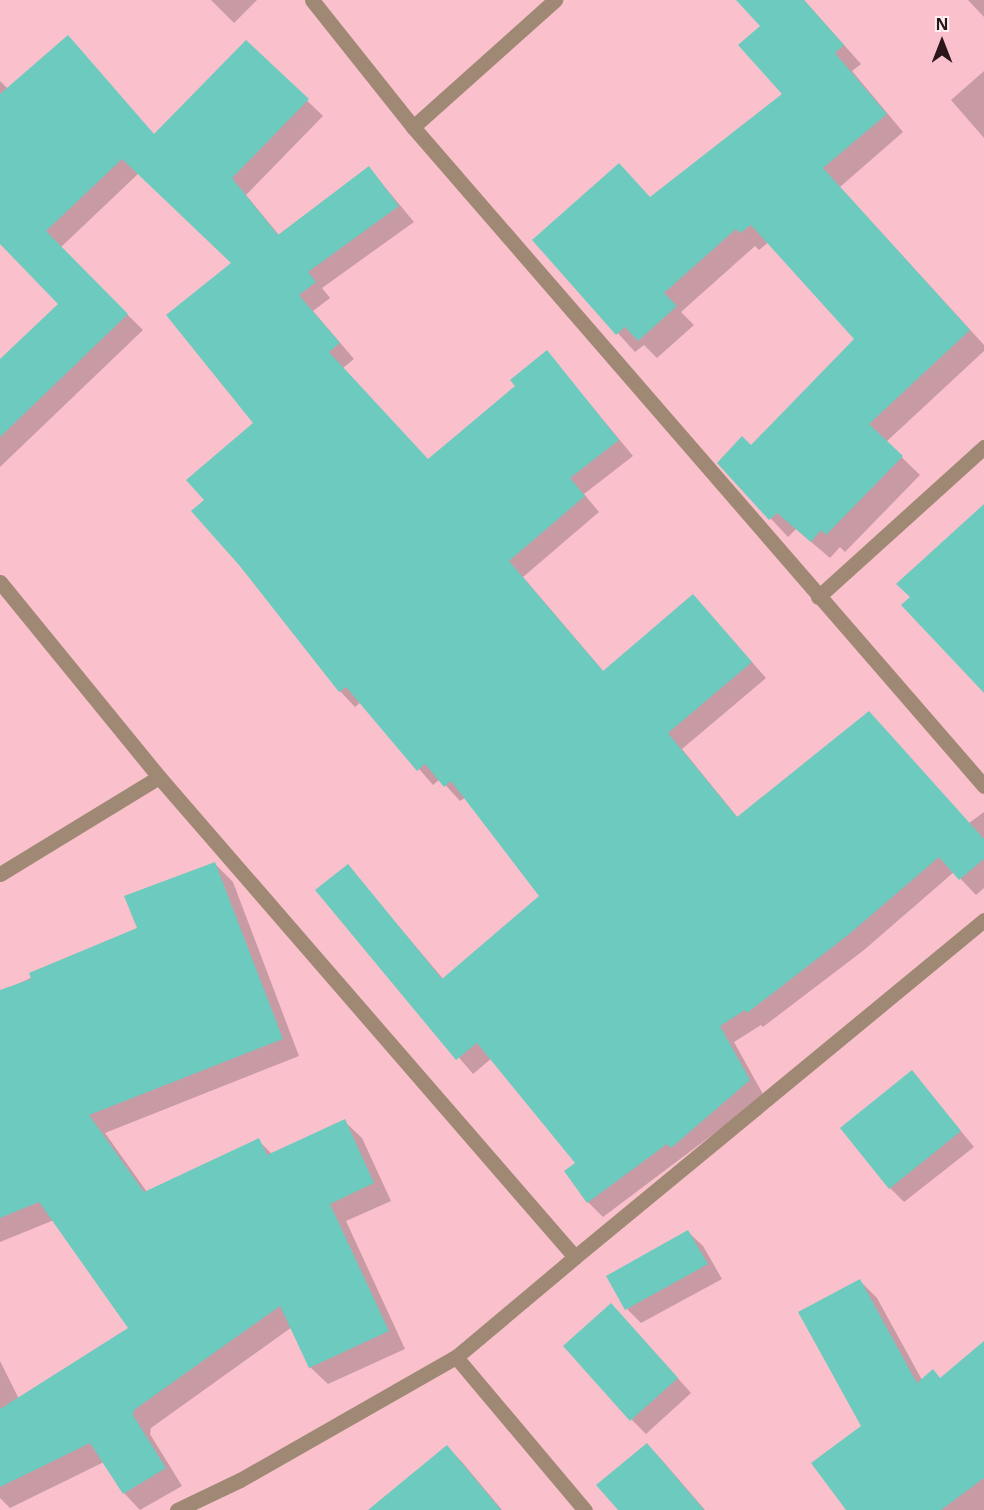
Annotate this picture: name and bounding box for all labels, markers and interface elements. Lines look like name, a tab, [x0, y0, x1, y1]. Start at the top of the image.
north arrow	[912, 12, 972, 72]
text: N	[935, 13, 949, 35]

